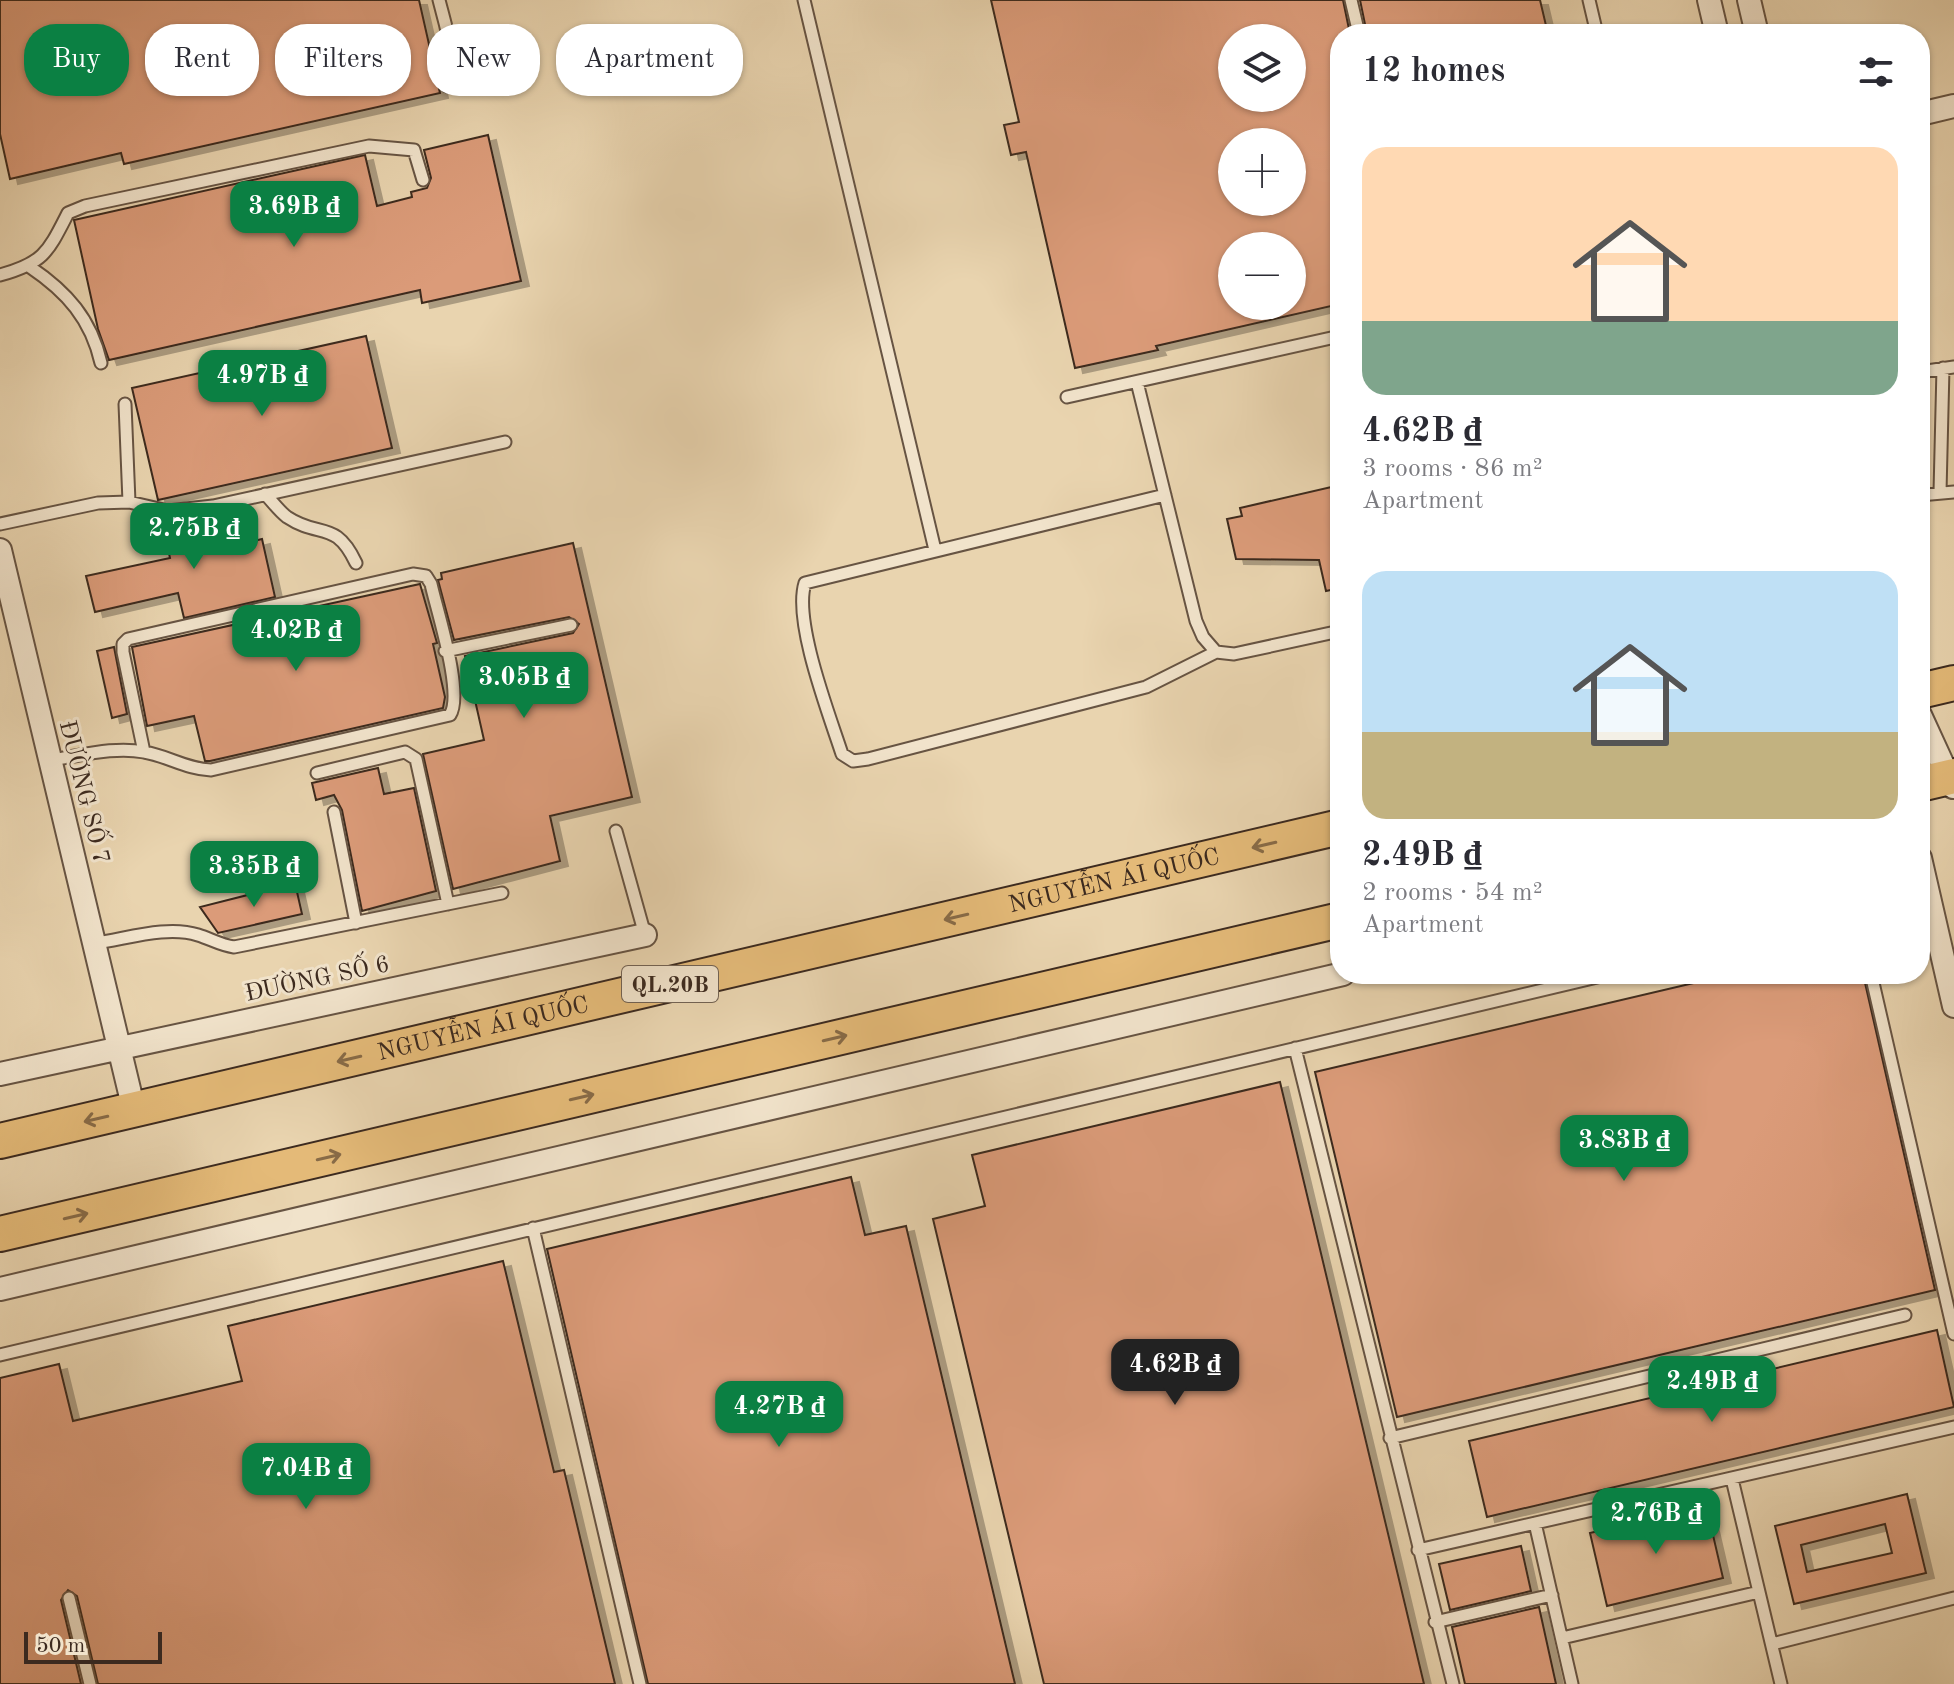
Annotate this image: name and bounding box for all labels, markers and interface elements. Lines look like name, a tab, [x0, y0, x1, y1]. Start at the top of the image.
chip: Buy	[24, 24, 129, 96]
chip: Rent	[145, 24, 259, 96]
chip: Filters	[275, 24, 411, 96]
chip: New	[427, 24, 540, 96]
chip: Apartment	[556, 24, 743, 96]
map controls	[1218, 24, 1306, 320]
button: layers	[1218, 24, 1306, 112]
icon: filters	[1854, 50, 1898, 94]
text: 12 homes	[1362, 55, 1505, 89]
button: +	[1218, 128, 1306, 216]
pin: 3.69B ₫	[220, 181, 368, 249]
text: 3.69B ₫	[248, 194, 340, 220]
icon: home	[1558, 199, 1702, 343]
button: −	[1218, 232, 1306, 320]
pin: 4.97B ₫	[188, 350, 336, 418]
text: 4.97B ₫	[216, 363, 308, 389]
text: 4.62B ₫	[1362, 415, 1482, 449]
text: 3 rooms · 86 m²	[1362, 456, 1543, 482]
text: Apartment	[1362, 488, 1484, 514]
pin: 2.75B ₫	[120, 503, 268, 571]
text: 2.75B ₫	[148, 516, 240, 542]
pin: 4.02B ₫	[222, 605, 370, 673]
text: 4.02B ₫	[250, 618, 342, 644]
icon: home	[1558, 623, 1702, 767]
pin: 3.05B ₫	[450, 652, 598, 720]
text: 3.05B ₫	[478, 665, 570, 691]
street label: ĐƯỜNG SỐ 7	[54, 717, 119, 867]
one-way arrow	[1252, 838, 1277, 853]
text: 2.49B ₫	[1362, 839, 1482, 873]
pin: 3.35B ₫	[180, 841, 328, 909]
street label: NGUYỄN ÁI QUỐC	[1006, 842, 1222, 918]
text: 3.35B ₫	[208, 854, 300, 880]
text: 2 rooms · 54 m²	[1362, 880, 1543, 906]
one-way arrow	[944, 910, 970, 925]
text: Apartment	[1362, 912, 1484, 938]
street label: ĐƯỜNG SỐ 6	[242, 946, 392, 1007]
road number: QL.20B	[622, 966, 718, 1002]
street label: NGUYỄN ÁI QUỐC	[375, 990, 591, 1066]
one-way arrow	[822, 1030, 848, 1045]
one-way arrow	[336, 1053, 362, 1068]
one-way arrow	[569, 1089, 595, 1104]
one-way arrow	[83, 1112, 109, 1127]
pin: 3.83B ₫	[1550, 1115, 1698, 1183]
text: 3.83B ₫	[1578, 1128, 1670, 1154]
one-way arrow	[316, 1148, 341, 1163]
one-way arrow	[63, 1208, 88, 1223]
pin: 4.62B ₫	[1101, 1339, 1249, 1407]
text: 4.62B ₫	[1129, 1352, 1221, 1378]
pin: 2.49B ₫	[1638, 1356, 1786, 1424]
text: 2.49B ₫	[1666, 1369, 1758, 1395]
pin: 4.27B ₫	[705, 1381, 853, 1449]
text: 4.27B ₫	[733, 1394, 825, 1420]
pin: 7.04B ₫	[232, 1443, 380, 1511]
text: 7.04B ₫	[260, 1456, 352, 1482]
pin: 2.76B ₫	[1582, 1488, 1730, 1556]
text: 2.76B ₫	[1610, 1501, 1702, 1527]
scale bar	[24, 1628, 162, 1664]
text: 50 m	[36, 1635, 85, 1657]

